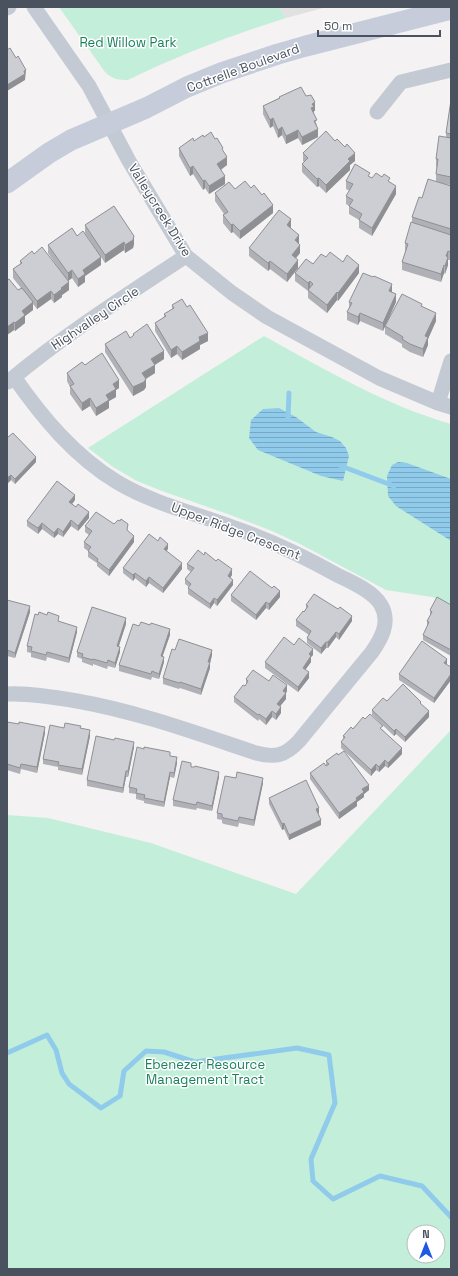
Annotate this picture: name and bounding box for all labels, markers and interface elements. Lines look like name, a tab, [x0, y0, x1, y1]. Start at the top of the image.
scale bar	[318, 12, 440, 38]
text: 50 m	[324, 18, 352, 34]
park label: Red Willow Park	[79, 34, 177, 51]
street label: Cottrelle Boulevard	[184, 40, 302, 96]
street label: Valleycreek Drive	[125, 160, 195, 260]
street label: Highvalley Circle	[48, 282, 142, 354]
street label: Upper Ridge Crescent	[169, 498, 303, 564]
park label: Ebenezer Resource Management Tract	[145, 1056, 265, 1088]
north arrow	[406, 1224, 446, 1264]
text: N	[422, 1227, 430, 1241]

